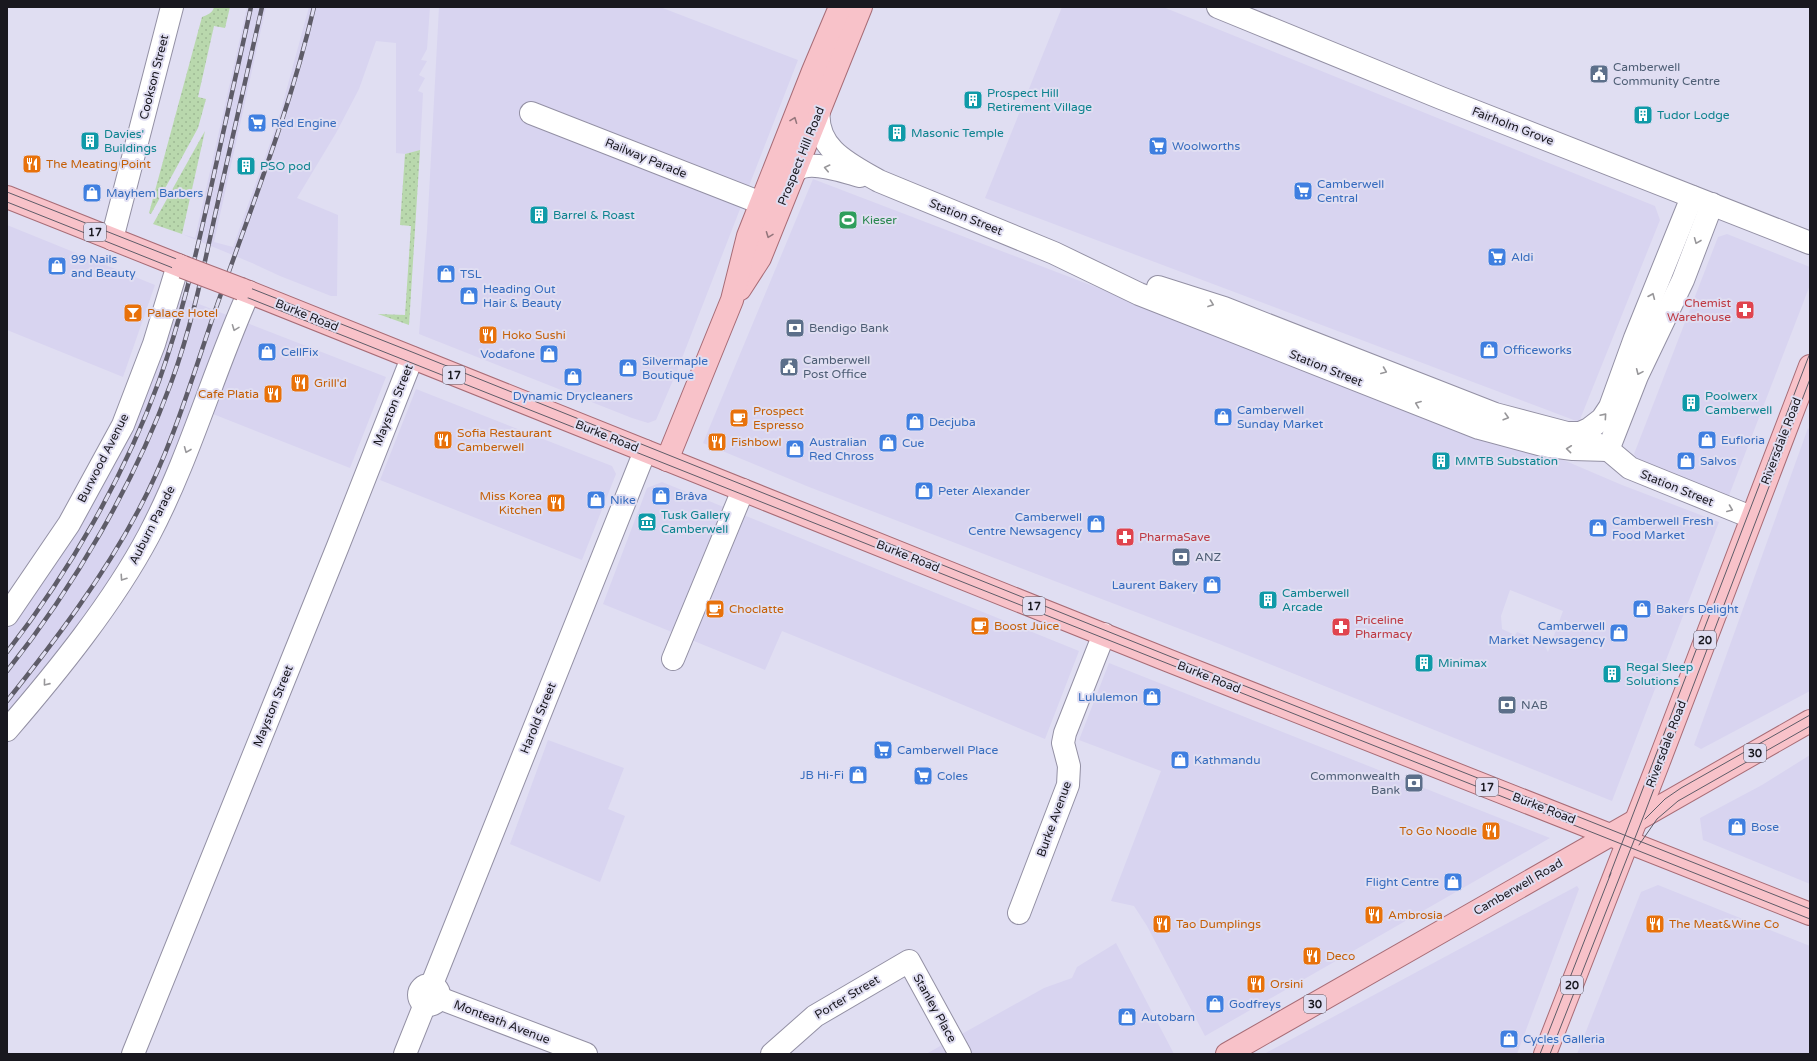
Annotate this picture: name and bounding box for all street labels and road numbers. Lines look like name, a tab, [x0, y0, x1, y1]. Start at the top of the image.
street label: Cookson Street	[137, 33, 171, 121]
street label: Fairholm Grove	[1470, 104, 1556, 148]
street label: Prospect Hill Road	[775, 105, 827, 207]
street label: Railway Parade	[603, 135, 689, 181]
street label: Station Street	[927, 196, 1005, 238]
road number: 17	[84, 223, 106, 241]
street label: Burke Road	[273, 296, 341, 334]
street label: Station Street	[1287, 347, 1365, 389]
street label: Mayston Street	[370, 362, 416, 448]
road number: 17	[443, 366, 465, 384]
street label: Riversdale Road	[1758, 395, 1804, 487]
street label: Burwood Avenue	[75, 411, 132, 505]
street label: Burke Road	[573, 417, 641, 455]
street label: Station Street	[1638, 467, 1716, 509]
street label: Auburn Parade	[126, 483, 178, 567]
street label: Burke Road	[874, 537, 942, 575]
road number: 17	[1023, 597, 1045, 615]
road number: 20	[1694, 631, 1716, 649]
street label: Burke Road	[1175, 658, 1243, 696]
street label: Mayston Street	[250, 663, 296, 749]
street label: Harold Street	[517, 680, 559, 756]
street label: Riversdale Road	[1643, 698, 1689, 790]
road number: 30	[1744, 744, 1766, 762]
road number: 17	[1476, 778, 1498, 796]
street label: Burke Avenue	[1034, 779, 1074, 859]
street label: Burke Road	[1510, 790, 1578, 826]
street label: Camberwell Road	[1471, 856, 1565, 918]
street label: Stanley Place	[910, 971, 960, 1045]
street label: Porter Street	[812, 972, 882, 1022]
road number: 20	[1561, 976, 1583, 994]
road number: 30	[1304, 995, 1326, 1013]
street label: Monteath Avenue	[452, 997, 552, 1047]

